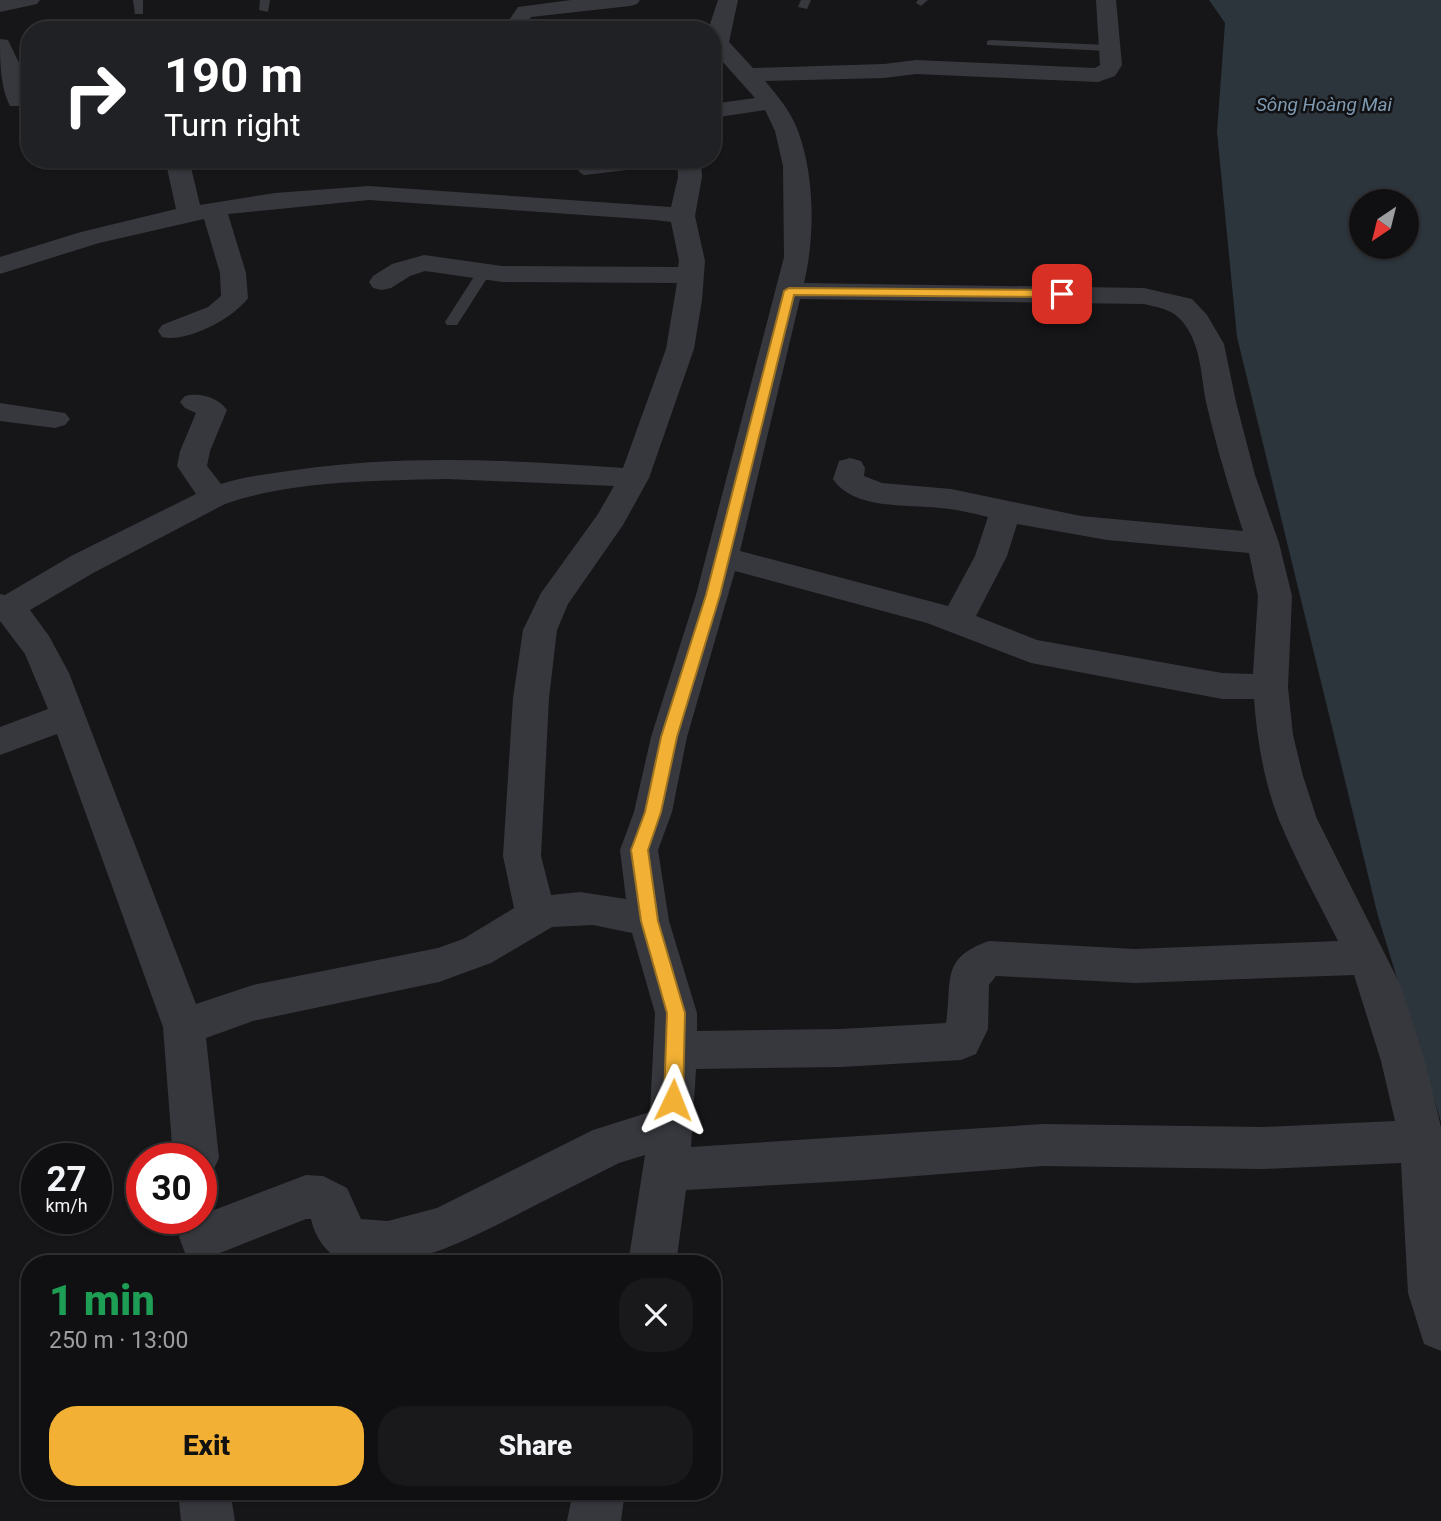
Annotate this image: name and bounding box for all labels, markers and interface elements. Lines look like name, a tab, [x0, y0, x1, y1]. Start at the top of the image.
text: 190 m	[164, 47, 303, 104]
icon: right	[49, 49, 140, 140]
water label: Sông Hoàng Mai	[1256, 93, 1393, 116]
text: Turn right	[164, 106, 300, 144]
north arrow	[1349, 189, 1419, 259]
map controls	[1349, 189, 1419, 259]
pin	[1032, 264, 1092, 324]
icon: arrive	[1043, 275, 1081, 313]
position arrow	[636, 1063, 710, 1137]
speed limit sign: 30	[126, 1143, 217, 1234]
text: 27	[46, 1159, 87, 1200]
text: km/h	[45, 1195, 88, 1216]
text: 1 min	[49, 1276, 155, 1325]
button: close	[619, 1278, 693, 1352]
text: 250 m · 13:00	[49, 1327, 188, 1354]
button: Exit	[49, 1406, 364, 1486]
button: Share	[378, 1406, 693, 1486]

